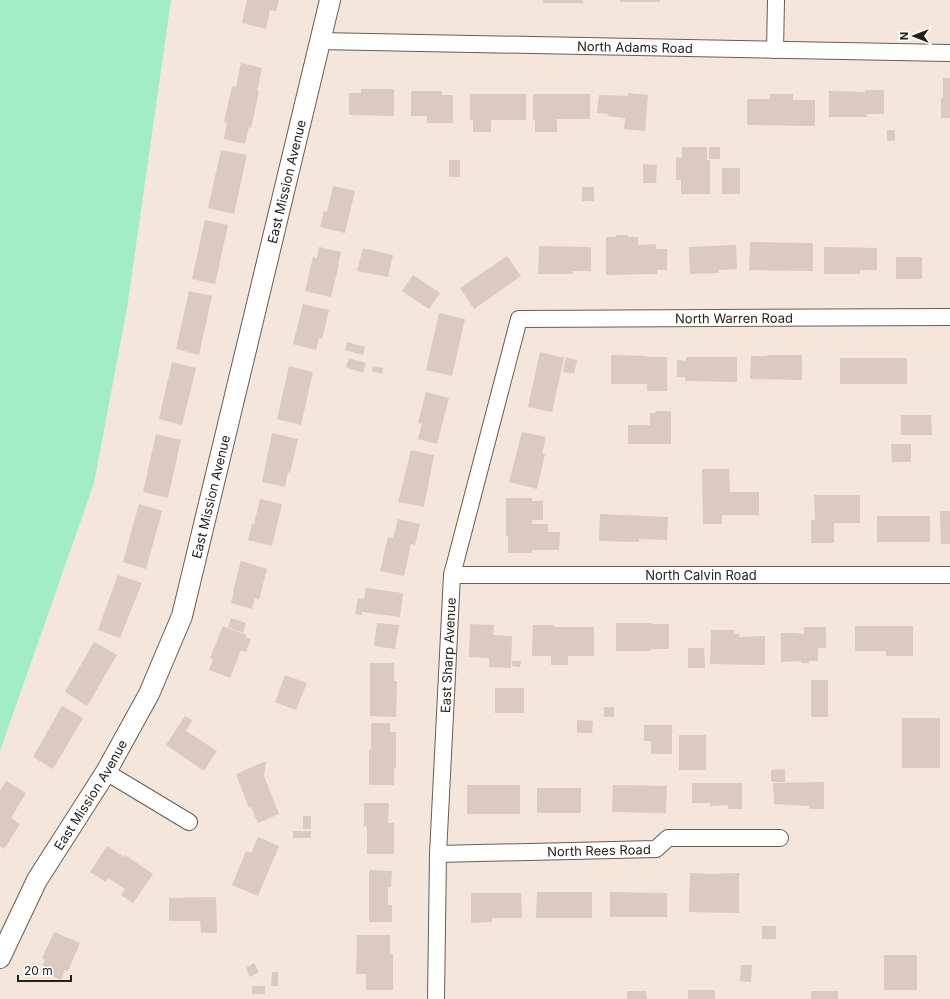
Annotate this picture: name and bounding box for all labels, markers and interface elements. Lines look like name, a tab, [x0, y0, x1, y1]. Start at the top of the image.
north arrow	[894, 16, 934, 56]
text: N	[897, 32, 911, 40]
street label: North Adams Road	[577, 38, 693, 56]
street label: East Mission Avenue	[264, 118, 309, 245]
street label: North Warren Road	[675, 310, 793, 326]
street label: East Mission Avenue	[188, 433, 233, 560]
street label: North Calvin Road	[645, 567, 757, 583]
street label: East Sharp Avenue	[437, 597, 459, 713]
street label: East Mission Avenue	[50, 737, 130, 853]
street label: North Rees Road	[547, 841, 651, 859]
scale bar	[18, 957, 71, 983]
text: 20 m	[24, 963, 53, 978]

